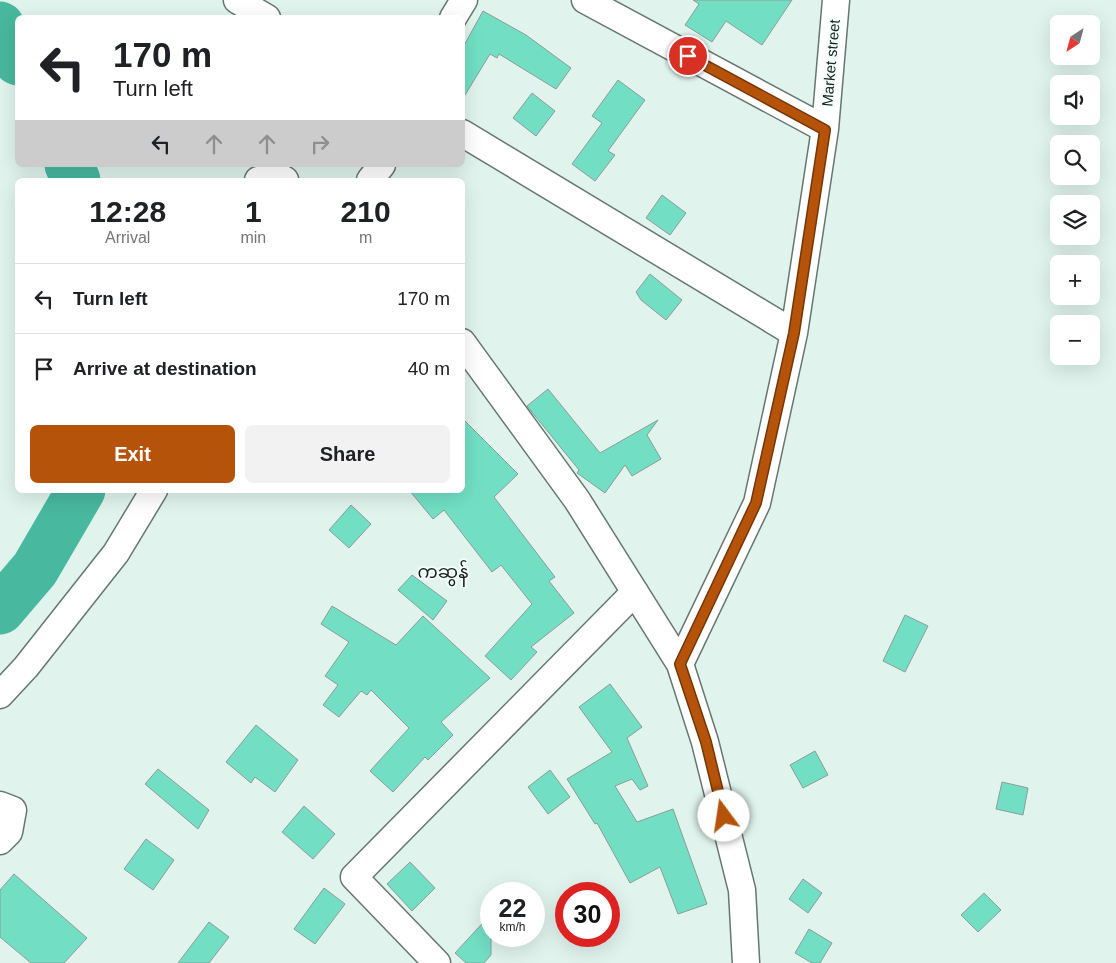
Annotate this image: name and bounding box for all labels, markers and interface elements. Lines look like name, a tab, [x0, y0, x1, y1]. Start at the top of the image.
north arrow	[1050, 15, 1100, 65]
map controls	[1050, 15, 1100, 365]
street label: Market street	[818, 18, 843, 107]
icon: left	[30, 35, 95, 100]
text: 170 m	[113, 35, 212, 74]
pin	[667, 35, 709, 77]
icon: arrive	[674, 42, 702, 70]
button: sound	[1050, 75, 1100, 125]
text: Turn left	[113, 76, 193, 101]
icon: left	[147, 130, 175, 158]
icon: ahead	[200, 130, 228, 158]
icon: ahead	[253, 130, 281, 158]
icon: right	[306, 130, 334, 158]
button: search	[1050, 135, 1100, 185]
text: 12:28	[89, 195, 166, 228]
text: 1	[245, 195, 262, 228]
text: 210	[341, 195, 391, 228]
button: layers	[1050, 195, 1100, 245]
text: Arrival	[105, 229, 150, 246]
text: min	[240, 229, 266, 246]
text: m	[359, 229, 372, 246]
button: +	[1050, 255, 1100, 305]
icon: left	[30, 285, 58, 313]
text: Turn left	[73, 288, 148, 309]
text: 170 m	[397, 288, 450, 309]
button: −	[1050, 315, 1100, 365]
icon: arrive	[30, 355, 58, 383]
text: Arrive at destination	[73, 358, 257, 379]
text: 40 m	[408, 358, 450, 379]
button: Exit	[30, 425, 235, 483]
button: Share	[245, 425, 450, 483]
district label: ကဆွန်	[418, 559, 468, 587]
position arrow	[697, 789, 749, 841]
speed limit sign: 30	[555, 882, 620, 947]
text: 22	[499, 894, 526, 922]
text: km/h	[499, 920, 526, 934]

